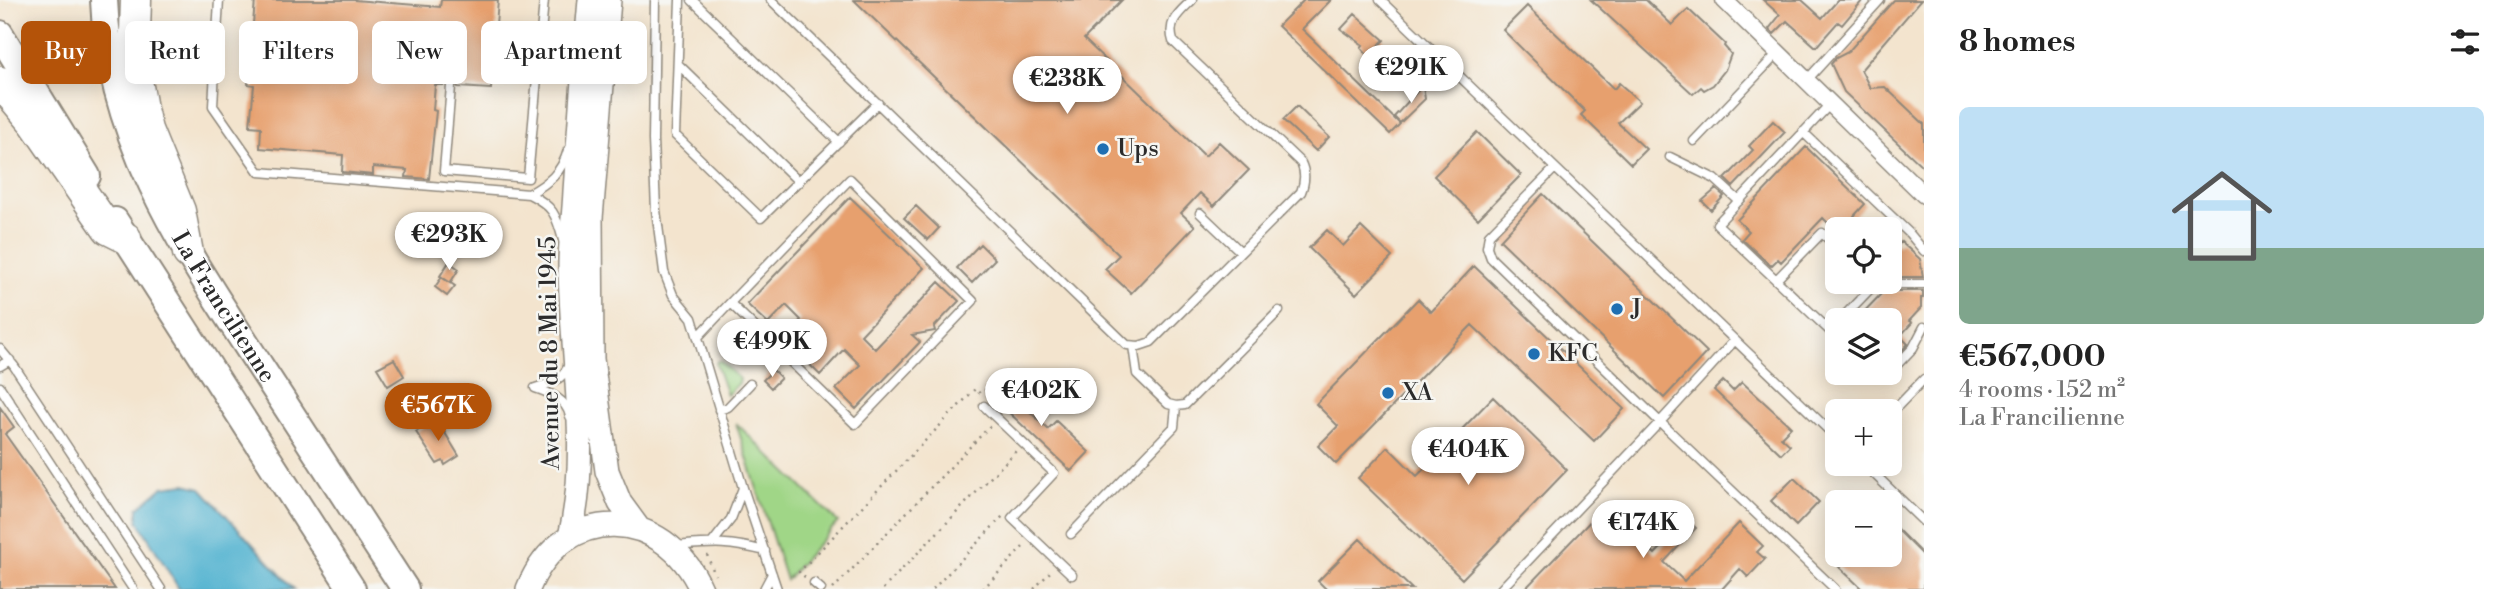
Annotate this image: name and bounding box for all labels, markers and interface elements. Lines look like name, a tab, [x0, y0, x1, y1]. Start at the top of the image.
chip: Buy	[21, 21, 111, 84]
chip: Rent	[125, 21, 225, 84]
chip: Filters	[239, 21, 358, 84]
chip: New	[372, 21, 467, 84]
chip: Apartment	[481, 21, 647, 84]
text: 8 homes	[1959, 23, 2075, 61]
icon: filters	[2446, 23, 2484, 61]
pin: €291K	[1362, 46, 1460, 105]
text: €291K	[1375, 54, 1447, 82]
pin: €238K	[1018, 57, 1116, 116]
text: €238K	[1029, 65, 1105, 93]
place label: Ups	[1117, 134, 1159, 164]
marker: Ups	[1095, 141, 1111, 157]
icon: home	[2159, 153, 2285, 279]
pin: €293K	[400, 212, 498, 272]
map controls	[1825, 217, 1902, 567]
button: locate	[1825, 217, 1902, 294]
text: €293K	[411, 221, 487, 249]
street label: La Francilienne	[164, 226, 282, 389]
street label: Avenue du 8 Mai 1945	[533, 236, 567, 471]
place label: J	[1630, 294, 1642, 324]
marker: J	[1609, 301, 1625, 317]
button: layers	[1825, 308, 1902, 385]
pin: €499K	[723, 320, 821, 379]
text: €499K	[733, 328, 811, 356]
text: €567,000	[1959, 338, 2106, 376]
place label: KFC	[1548, 339, 1598, 369]
marker: KFC	[1526, 346, 1542, 362]
pin: €402K	[992, 368, 1090, 428]
text: 4 rooms · 152 m²	[1959, 376, 2125, 404]
text: €402K	[1001, 377, 1081, 405]
place label: XA	[1401, 378, 1434, 408]
pin: €567K	[389, 384, 487, 443]
marker: XA	[1380, 385, 1396, 401]
text: €567K	[401, 392, 475, 420]
button: +	[1825, 399, 1902, 476]
text: La Francilienne	[1959, 404, 2125, 432]
pin: €404K	[1419, 428, 1517, 487]
text: €404K	[1427, 436, 1509, 464]
button: −	[1825, 490, 1902, 567]
pin: €174K	[1594, 500, 1692, 560]
text: €174K	[1608, 509, 1678, 537]

